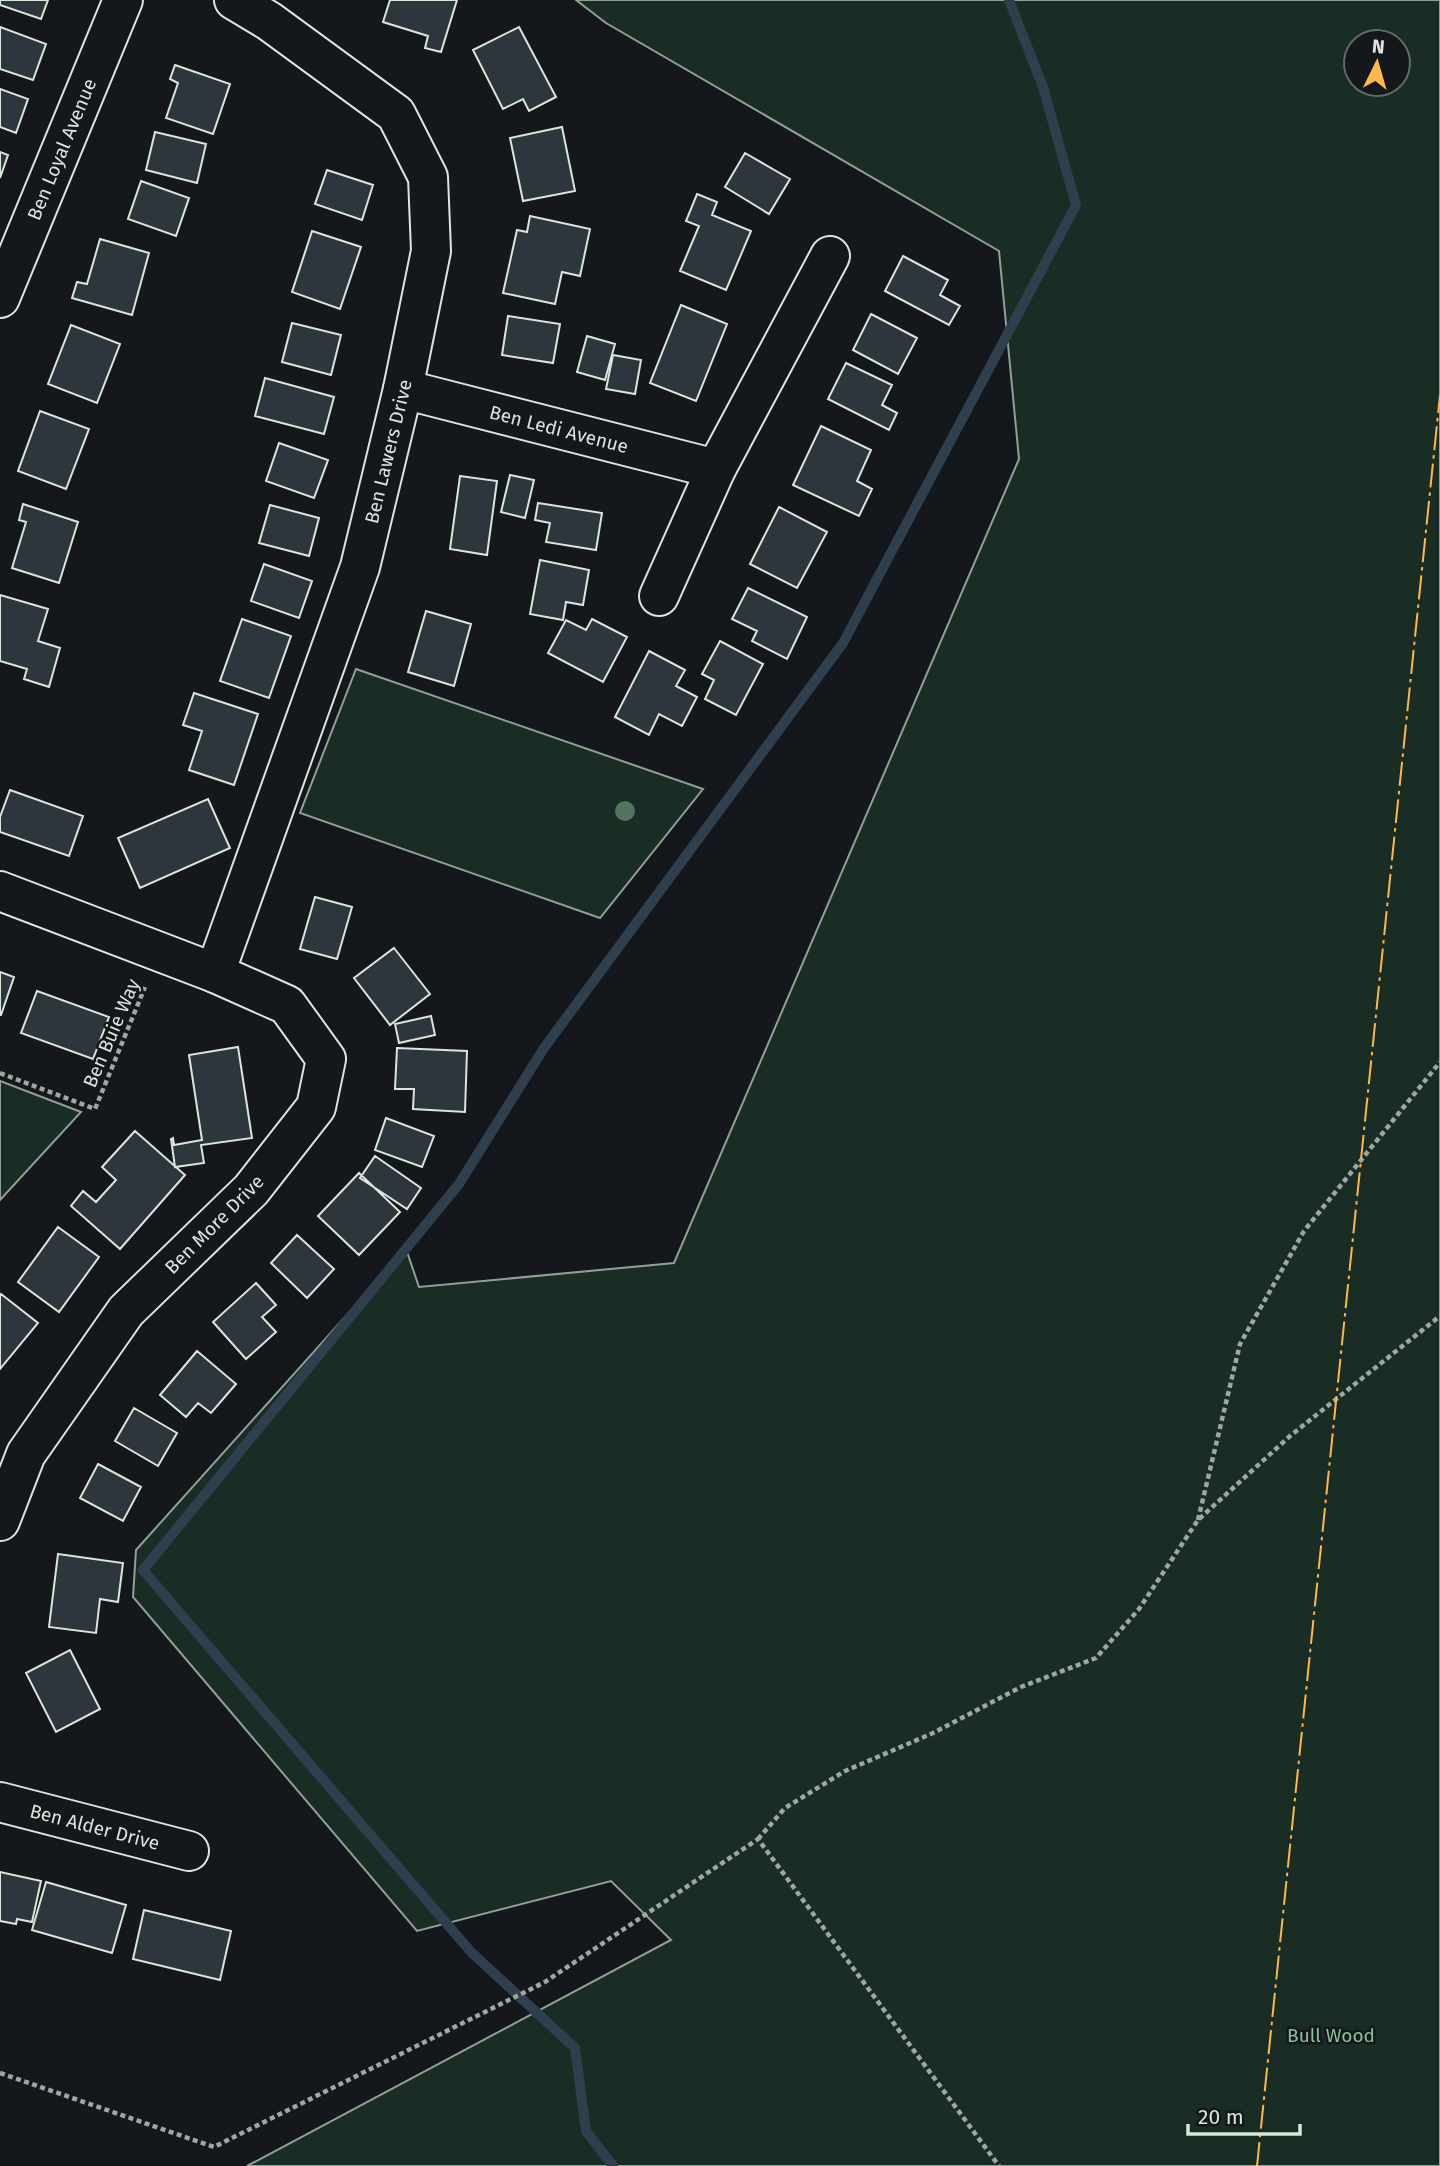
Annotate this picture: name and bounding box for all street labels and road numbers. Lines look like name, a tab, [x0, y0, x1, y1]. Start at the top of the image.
street label: Ben Loyal Avenue	[22, 75, 101, 224]
street label: Ben Lawers Drive	[360, 378, 417, 526]
street label: Ben Ledi Avenue	[487, 401, 631, 458]
street label: Ben Buie Way	[78, 975, 145, 1091]
street label: Ben More Drive	[160, 1170, 269, 1279]
street label: Ben Alder Drive	[27, 1799, 162, 1855]

